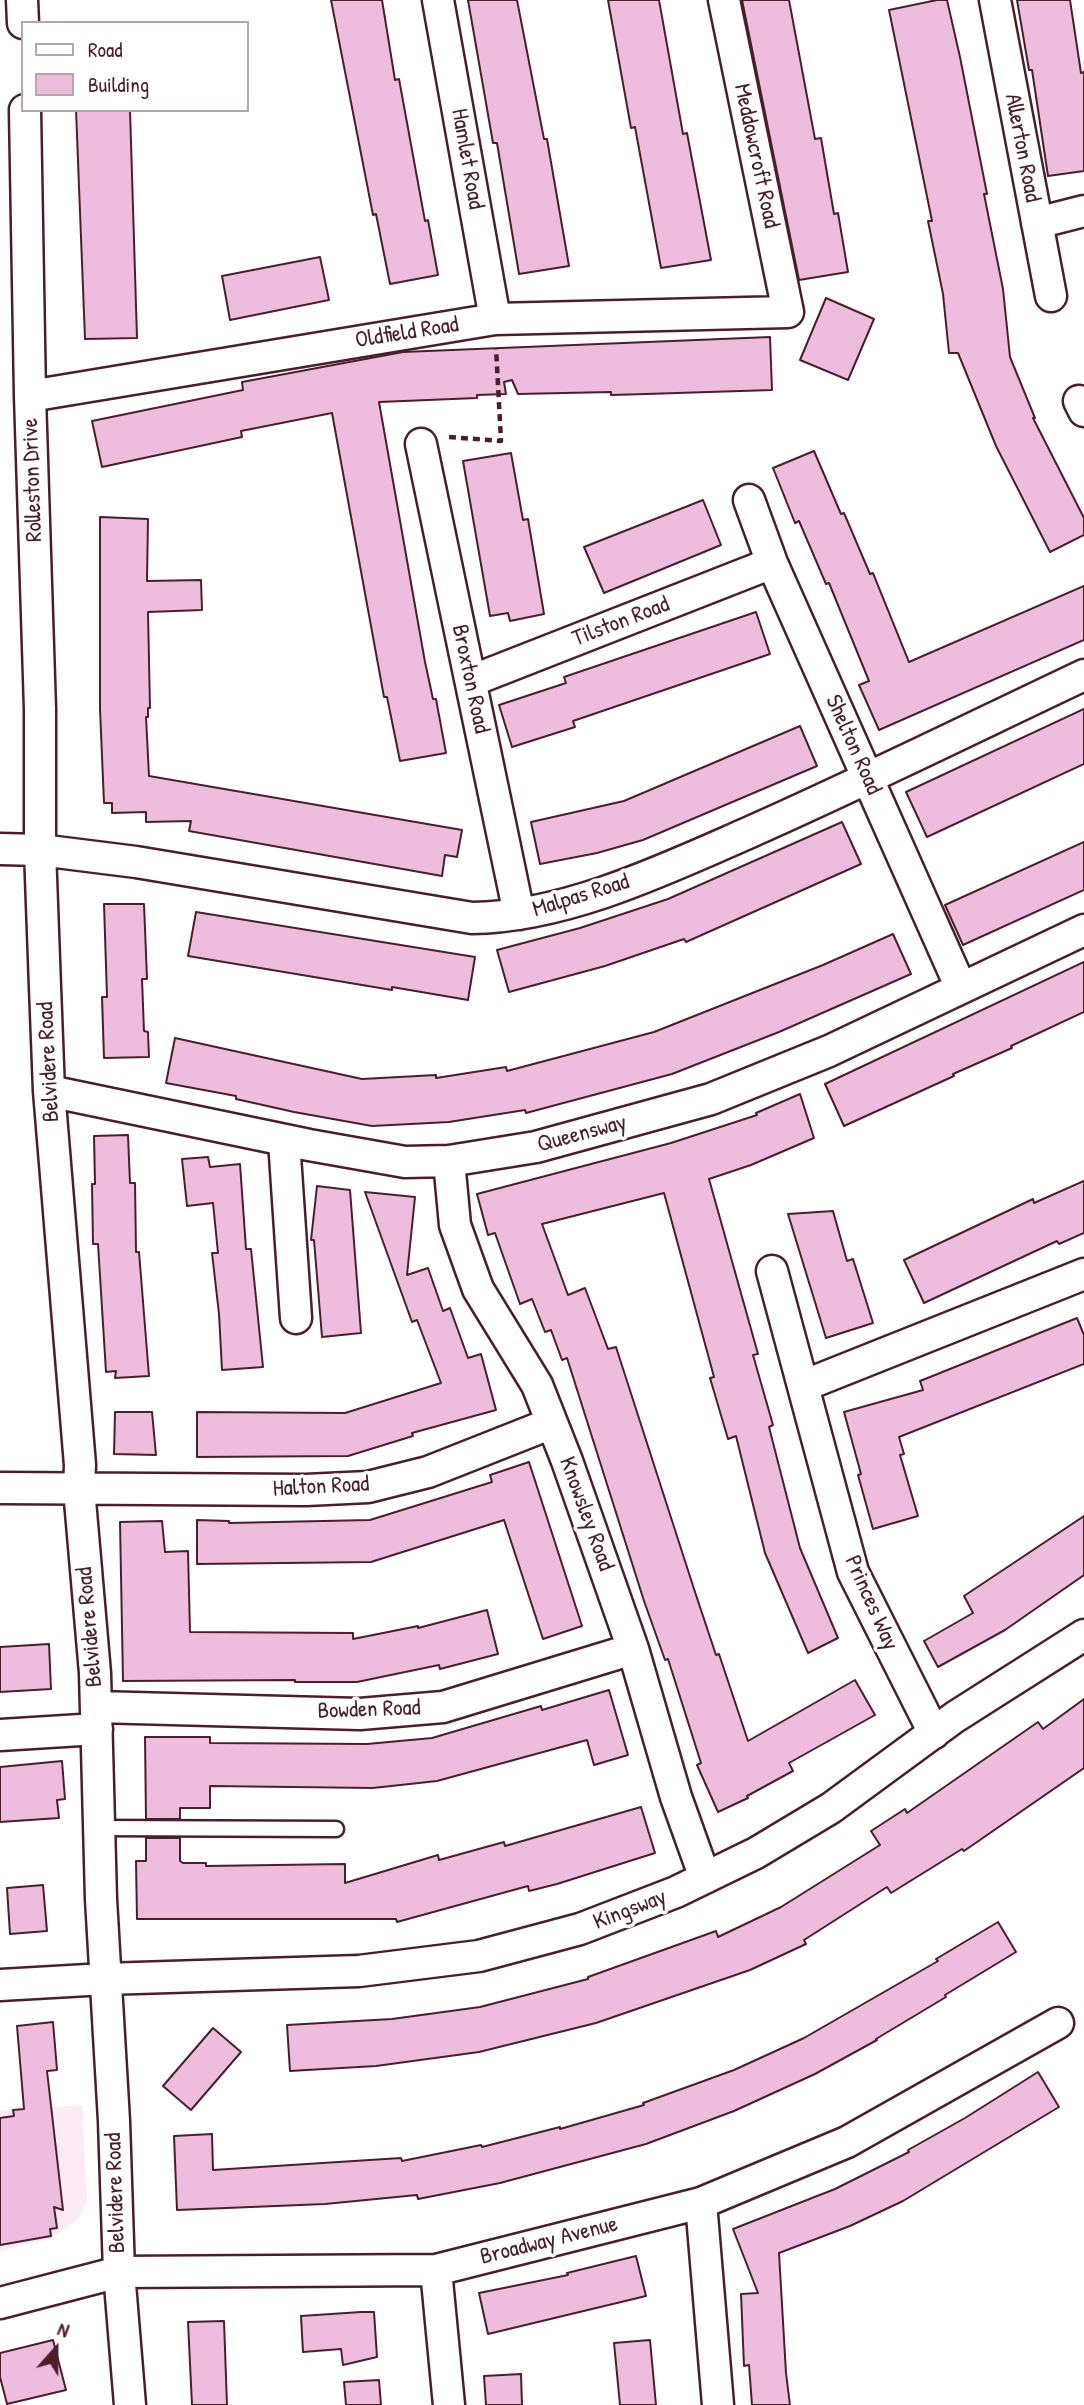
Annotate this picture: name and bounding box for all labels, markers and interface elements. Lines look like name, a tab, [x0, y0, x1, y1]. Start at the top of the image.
legend	[21, 21, 248, 112]
text: Road	[88, 35, 122, 64]
text: Building	[88, 70, 149, 99]
street label: Meddowcroft Road	[727, 81, 785, 231]
street label: Allerton Road	[998, 92, 1046, 204]
street label: Hamlet Road	[445, 107, 489, 211]
street label: Oldfield Road	[353, 311, 461, 355]
street label: Rolleston Drive	[17, 418, 49, 542]
street label: Tilston Road	[569, 591, 673, 653]
street label: Broxton Road	[445, 622, 495, 736]
street label: Shelton Road	[819, 691, 887, 799]
street label: Malpas Road	[529, 868, 633, 924]
street label: Belvidere Road	[32, 1001, 66, 1123]
street label: Queensway	[534, 1109, 630, 1159]
street label: Knowsley Road	[553, 1453, 619, 1575]
street label: Halton Road	[272, 1471, 370, 1503]
street label: Princes Way	[838, 1551, 904, 1655]
street label: Belvidere Road	[71, 1566, 109, 1688]
street label: Bowden Road	[317, 1694, 421, 1726]
street label: Kingsway	[590, 1883, 670, 1937]
street label: Belvidere Road	[100, 2132, 132, 2254]
street label: Broadway Avenue	[477, 2211, 621, 2271]
north arrow	[21, 2314, 91, 2384]
text: N	[54, 2315, 73, 2343]

